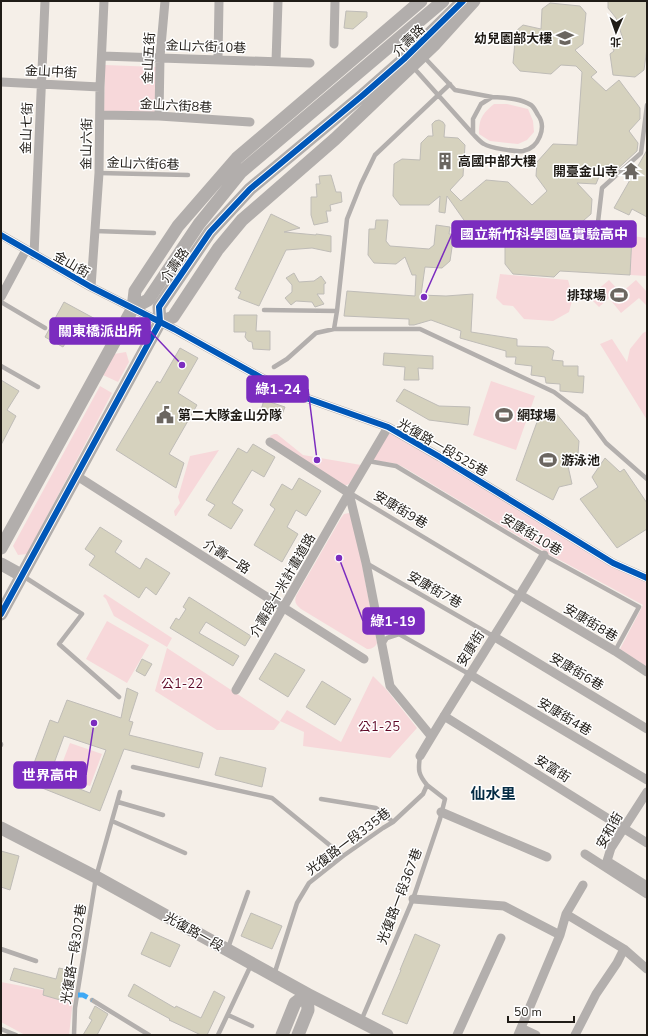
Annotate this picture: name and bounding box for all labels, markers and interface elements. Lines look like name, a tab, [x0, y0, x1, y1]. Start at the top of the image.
north arrow	[596, 12, 636, 52]
street label: 介壽路	[388, 21, 429, 61]
school or university icon: 幼兒園部大樓	[555, 28, 575, 48]
place label: 幼兒園部大樓	[474, 30, 552, 48]
street label: 金山五街	[139, 32, 159, 84]
text: 北	[610, 34, 621, 49]
street label: 金山六街10巷	[165, 37, 247, 57]
street label: 金山中街	[25, 62, 77, 82]
street label: 金山六街8巷	[139, 95, 213, 117]
street label: 金山七街	[17, 102, 37, 154]
street label: 金山六街	[78, 118, 96, 170]
building icon: 高國中部大樓	[435, 151, 455, 171]
place label: 高國中部大樓	[458, 153, 536, 171]
street label: 金山六街6巷	[106, 154, 180, 174]
temple icon: 開臺金山寺	[621, 161, 641, 181]
place label: 開臺金山寺	[553, 163, 618, 181]
callout: 國立新竹科學園區實驗高中	[452, 221, 636, 247]
text: 國立新竹科學園區實驗高中	[460, 225, 628, 244]
street label: 介壽路	[156, 244, 193, 287]
street label: 金山街	[50, 247, 93, 282]
sports icon: 排球場	[609, 285, 629, 305]
place label: 排球場	[567, 287, 606, 305]
callout: 關東橋派出所	[50, 318, 150, 344]
text: 關東橋派出所	[58, 322, 142, 341]
callout: 綠1-24	[247, 376, 308, 402]
text: 綠1-24	[255, 380, 301, 399]
public building icon: 第二大隊金山分隊	[155, 405, 175, 425]
sports icon: 網球場	[494, 405, 514, 425]
place label: 第二大隊金山分隊	[178, 407, 282, 425]
place label: 網球場	[517, 407, 556, 425]
street label: 光復路一段525巷	[394, 415, 491, 481]
sports icon: 游泳池	[538, 450, 558, 470]
place label: 游泳池	[561, 452, 600, 470]
street label: 安康街9巷	[370, 487, 431, 533]
street label: 安康街10巷	[498, 510, 565, 560]
street label: 介壽段十米計畫道路	[246, 530, 320, 641]
street label: 介壽一路	[200, 535, 253, 578]
street label: 安康街7巷	[404, 567, 465, 613]
street label: 安康街8巷	[560, 600, 621, 646]
callout: 綠1-19	[363, 608, 424, 634]
text: 綠1-19	[370, 612, 416, 631]
street label: 安康街	[453, 627, 489, 670]
street label: 安康街6巷	[546, 649, 607, 695]
park label: 公1-22	[161, 675, 203, 693]
street label: 安康街4巷	[534, 694, 595, 740]
park label: 公1-25	[358, 718, 400, 736]
street label: 安富街	[531, 751, 574, 787]
callout: 世界高中	[14, 762, 86, 788]
text: 世界高中	[22, 766, 78, 785]
district label: 仙水里	[470, 784, 516, 804]
street label: 光復路一段335巷	[303, 804, 395, 880]
street label: 安和街	[592, 809, 627, 852]
street label: 光復路一段367巷	[373, 846, 427, 947]
street label: 光復路一段302巷	[57, 903, 91, 1006]
street label: 光復路一段	[161, 908, 226, 956]
scale bar	[508, 998, 574, 1024]
text: 50 m	[514, 1004, 542, 1020]

